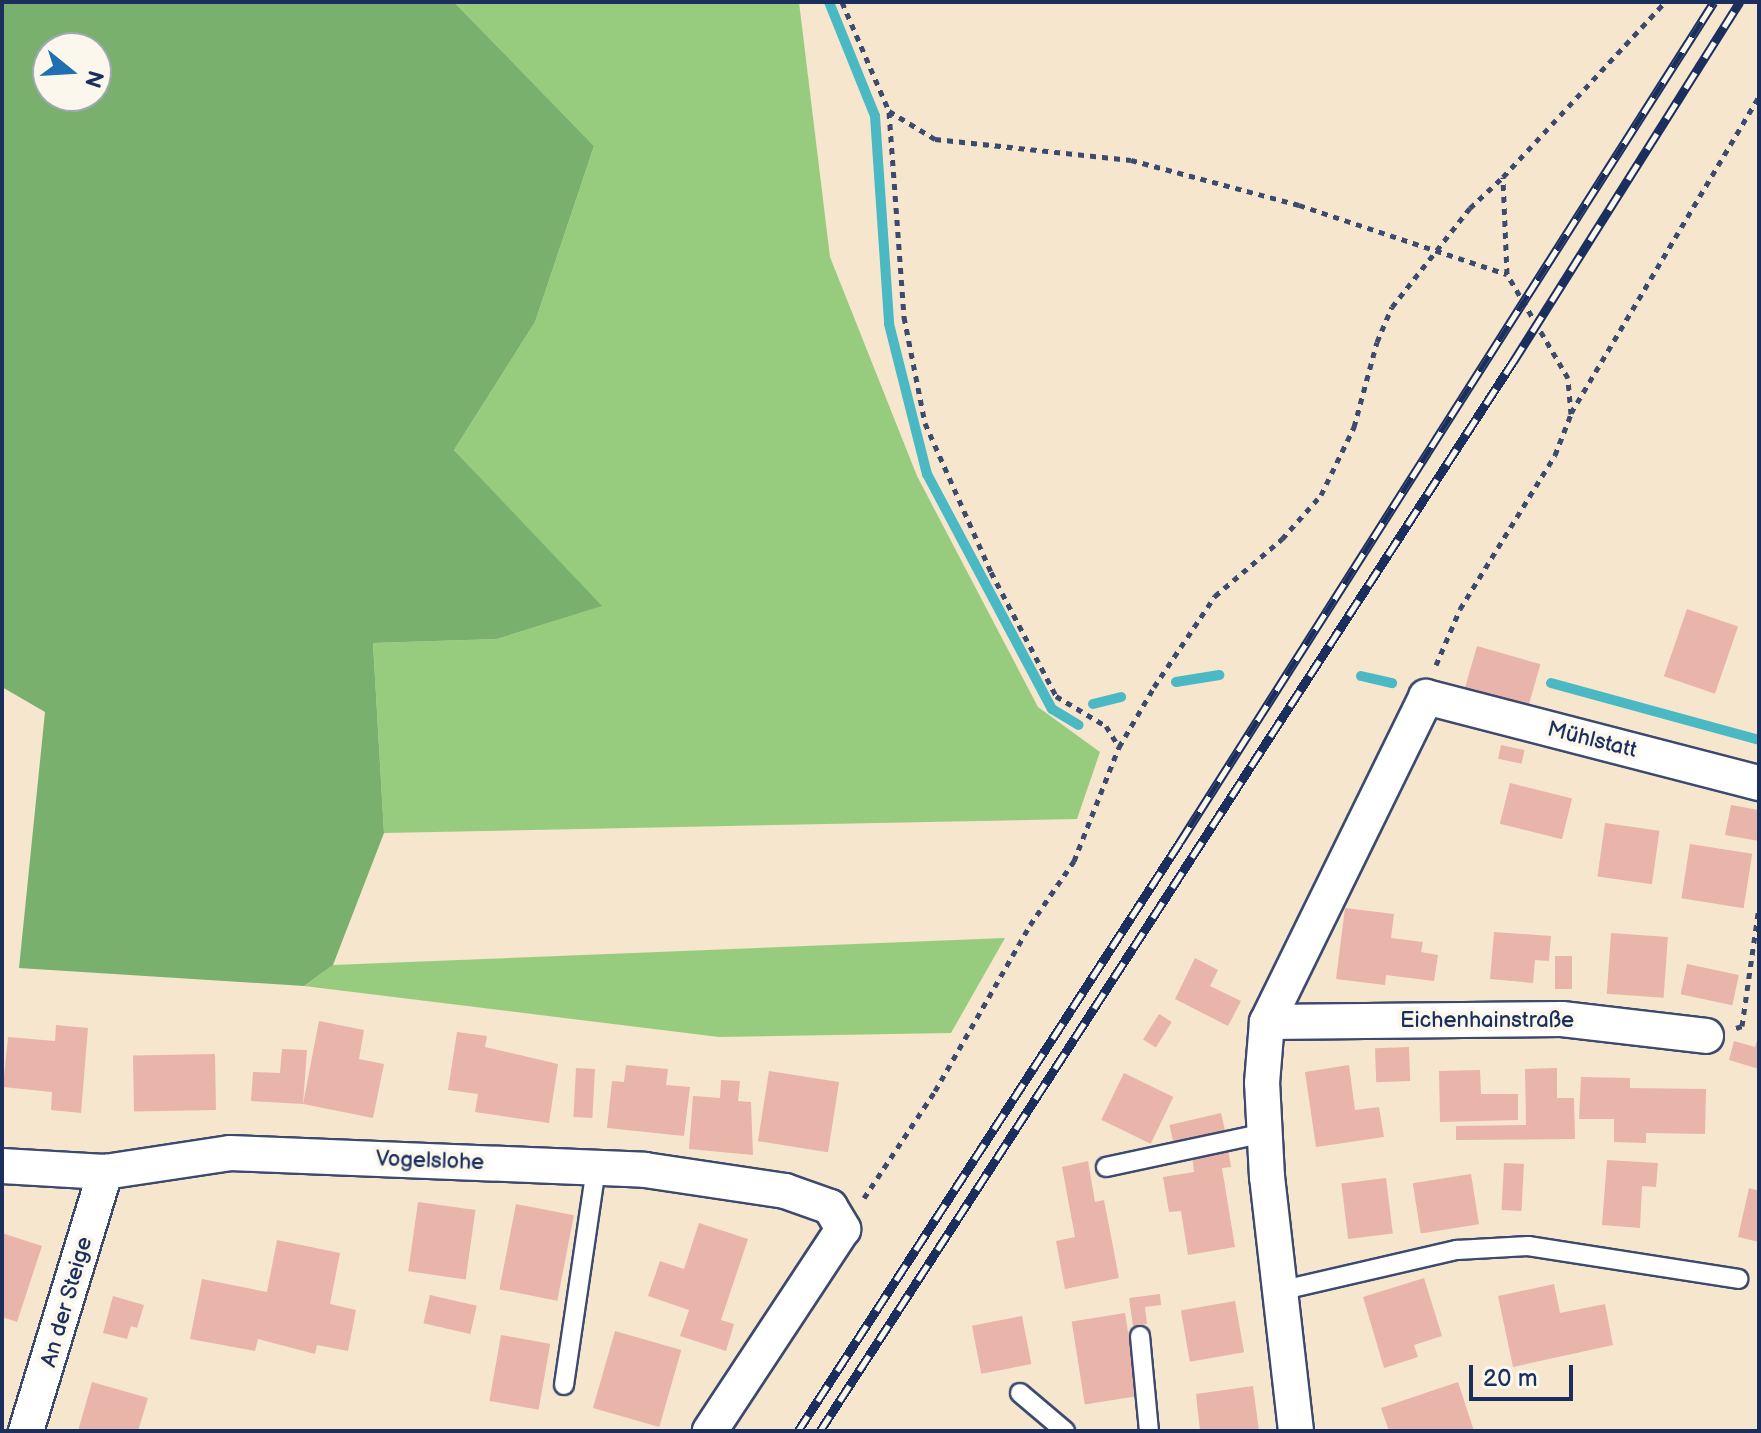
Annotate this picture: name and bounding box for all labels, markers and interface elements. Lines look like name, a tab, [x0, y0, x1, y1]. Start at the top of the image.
north arrow	[32, 32, 112, 112]
text: N	[78, 67, 109, 91]
street label: Mühlstatt	[1544, 716, 1640, 764]
street label: Eichenhainstraße	[1400, 1008, 1574, 1034]
street label: Vogelslohe	[375, 1146, 485, 1176]
street label: An der Steige	[36, 1234, 98, 1370]
scale bar	[1473, 1349, 1577, 1399]
text: 20 m	[1483, 1364, 1538, 1393]

